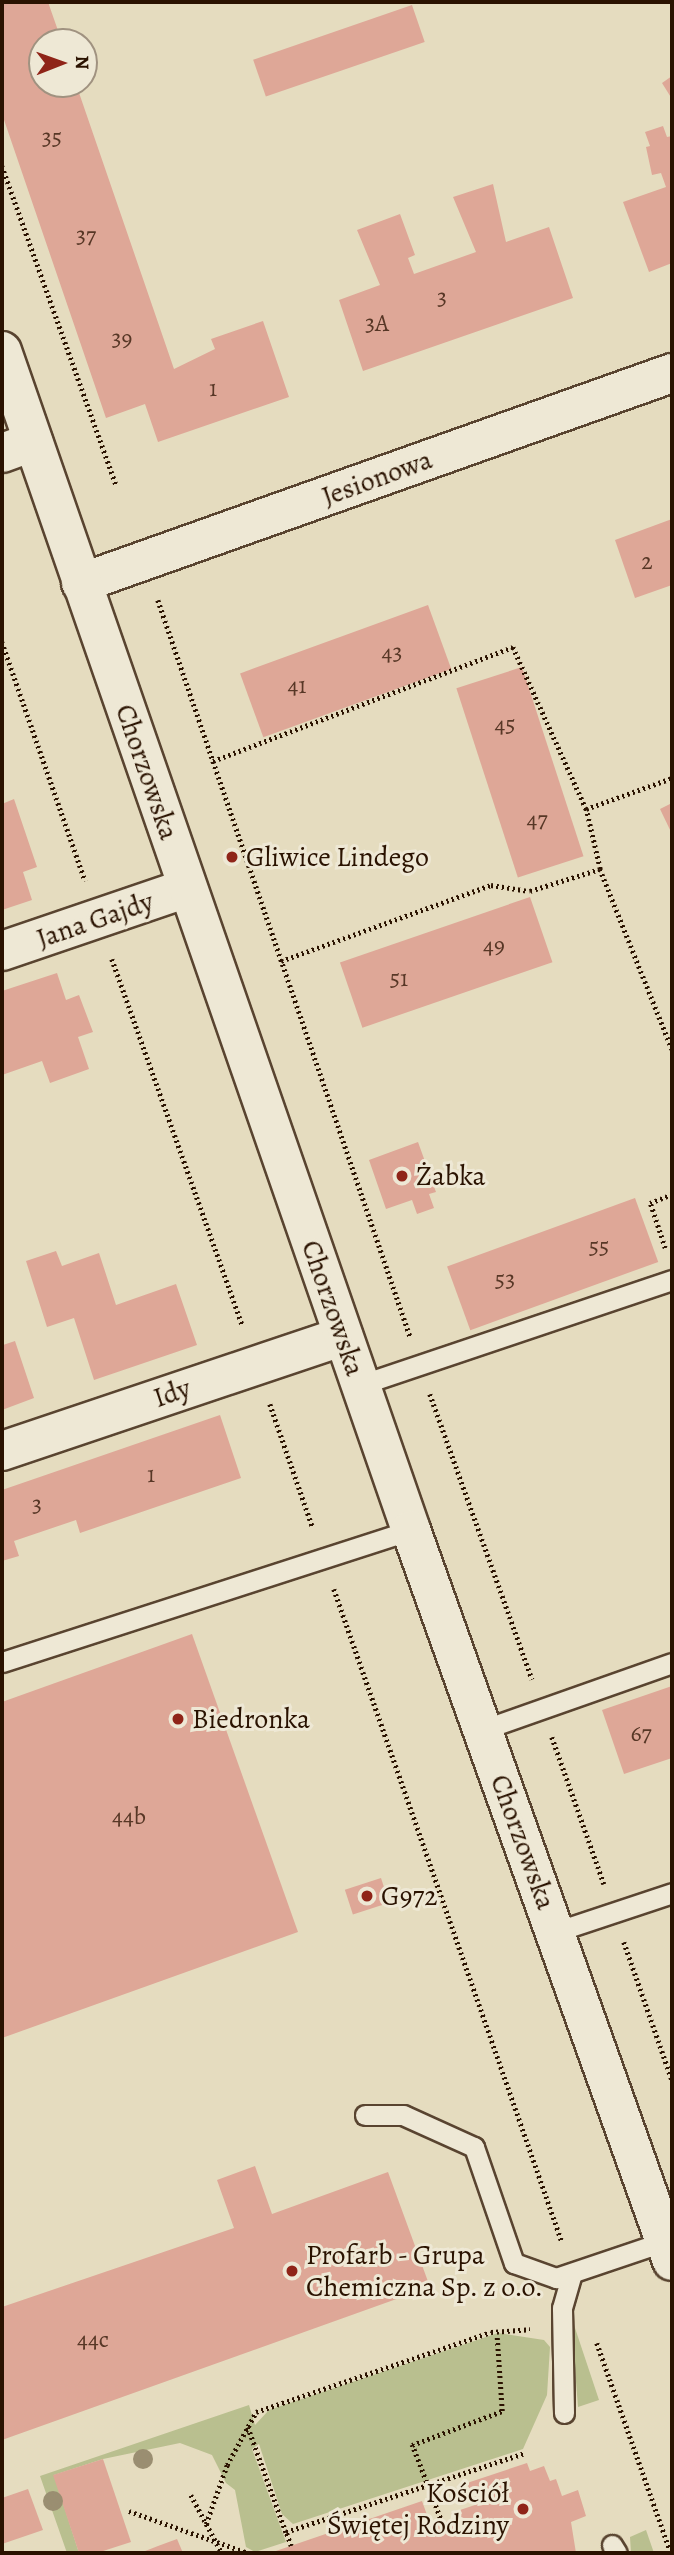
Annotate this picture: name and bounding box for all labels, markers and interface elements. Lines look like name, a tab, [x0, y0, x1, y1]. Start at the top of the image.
north arrow	[28, 28, 98, 98]
text: N	[69, 56, 95, 70]
house number: 35	[42, 124, 62, 152]
house number: 37	[76, 222, 96, 250]
house number: 3	[437, 284, 447, 312]
house number: 3A	[365, 310, 389, 338]
house number: 39	[112, 325, 132, 353]
house number: 1	[209, 375, 217, 403]
street label: Jesionowa	[317, 443, 437, 513]
house number: 2	[641, 548, 653, 576]
house number: 43	[382, 639, 402, 667]
house number: 41	[287, 672, 307, 700]
street label: Chorzowska	[108, 700, 186, 844]
house number: 45	[494, 711, 516, 739]
house number: 47	[527, 806, 547, 834]
place label: Gliwice Lindego	[246, 840, 429, 874]
marker: Gliwice Lindego	[224, 849, 240, 865]
street label: Jana Gajdy	[32, 884, 158, 956]
house number: 49	[483, 932, 505, 960]
house number: 51	[390, 965, 408, 993]
place label: Żabka	[416, 1159, 486, 1193]
marker: Żabka	[394, 1168, 410, 1184]
house number: 55	[589, 1233, 609, 1261]
street label: Chorzowska	[294, 1236, 372, 1380]
house number: 53	[495, 1266, 515, 1294]
street label: Idy	[149, 1371, 195, 1415]
house number: 1	[147, 1461, 155, 1489]
house number: 3	[32, 1491, 42, 1519]
place label: Biedronka	[192, 1702, 310, 1736]
marker: Biedronka	[170, 1711, 186, 1727]
house number: 67	[630, 1720, 652, 1748]
street label: Chorzowska	[483, 1770, 563, 1914]
house number: 44b	[112, 1803, 146, 1831]
place label: G972	[381, 1879, 437, 1913]
marker: G972	[359, 1888, 375, 1904]
place label: Profarb - Grupa Chemiczna Sp. z o.o.	[306, 2238, 544, 2304]
marker: Profarb - Grupa Chemiczna Sp. z o.o.	[284, 2263, 300, 2279]
house number: 44c	[77, 2326, 109, 2354]
place label: Kościół Świętej Rodziny	[327, 2476, 509, 2542]
marker: Kościół Świętej Rodziny	[515, 2501, 531, 2517]

